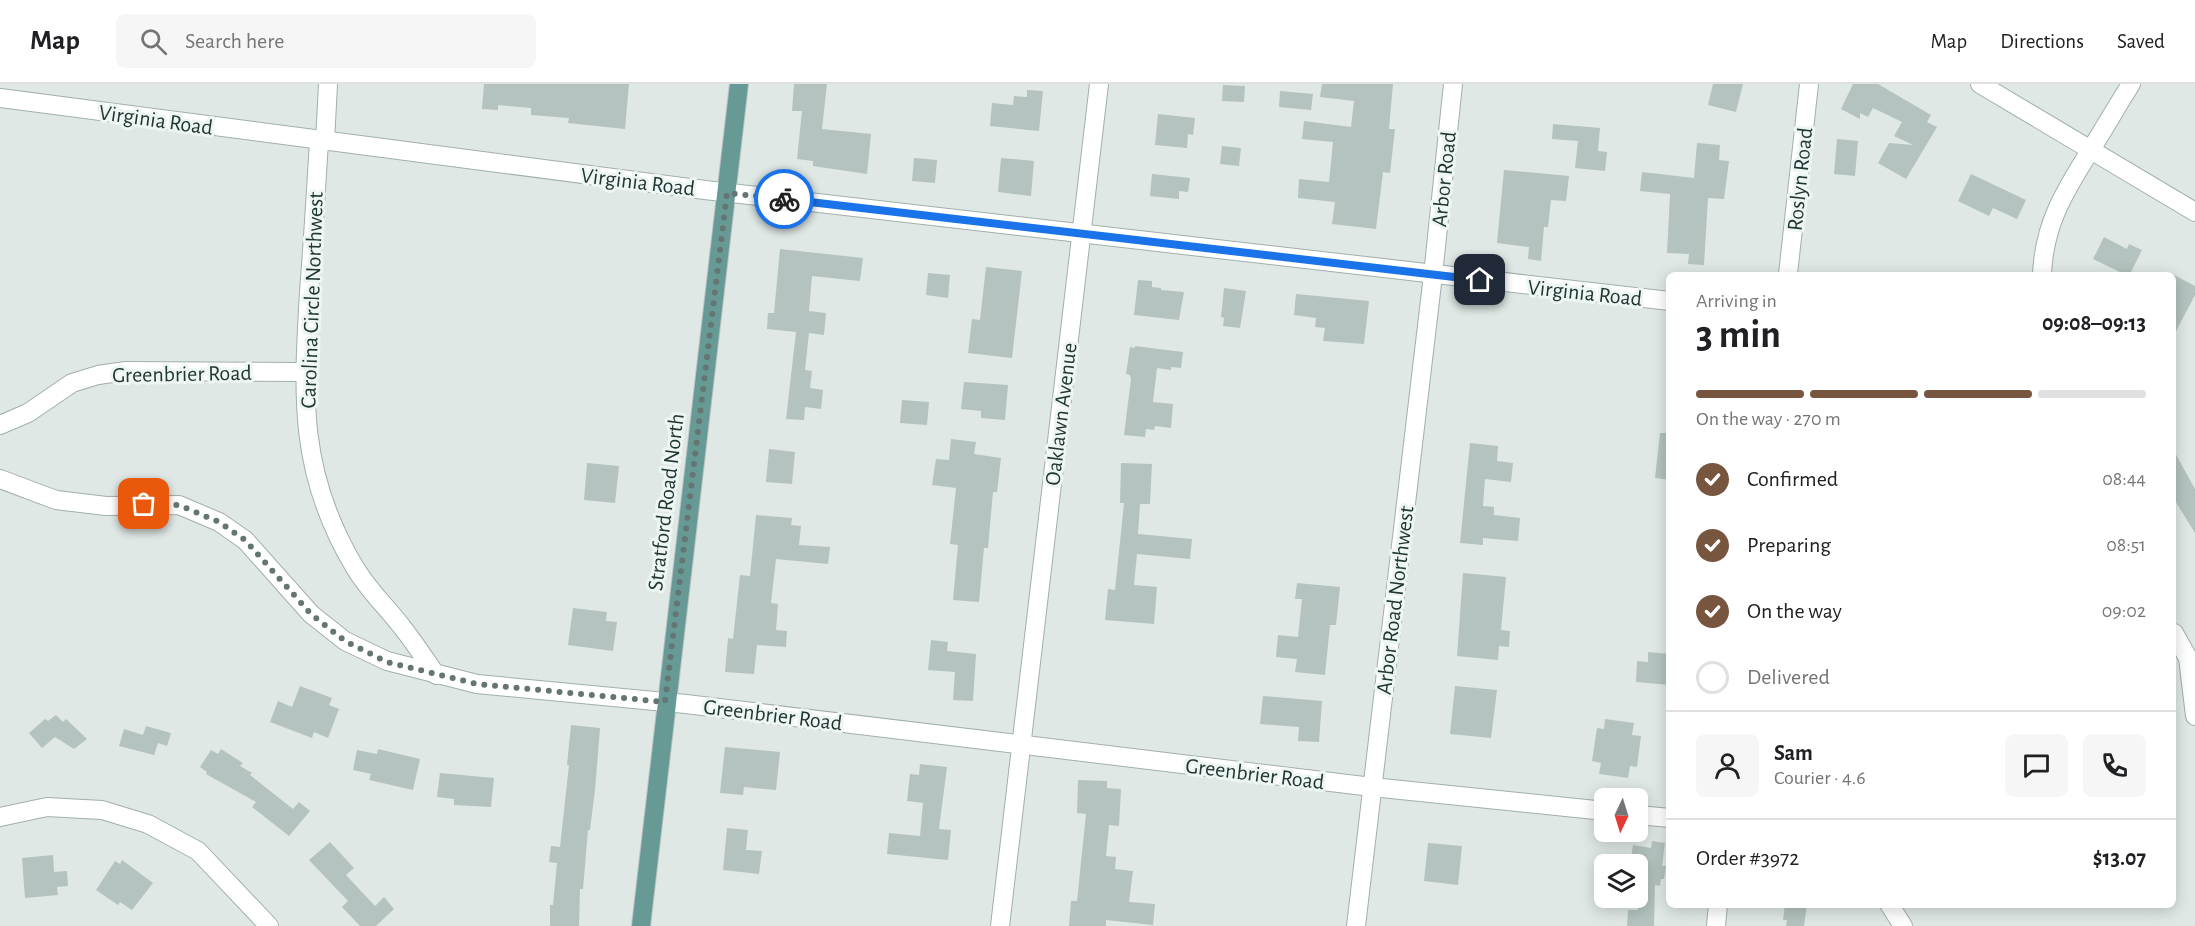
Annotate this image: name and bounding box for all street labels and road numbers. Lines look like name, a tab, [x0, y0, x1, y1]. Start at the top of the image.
street label: Virginia Road	[97, 101, 214, 139]
street label: Roslyn Road	[1784, 126, 1816, 232]
street label: Arbor Road	[1428, 130, 1460, 228]
street label: Virginia Road	[579, 164, 696, 200]
street label: Carolina Circle Northwest	[297, 191, 327, 409]
street label: Virginia Road	[1527, 276, 1643, 310]
street label: Oaklawn Avenue	[1041, 342, 1081, 487]
street label: Greenbrier Road	[112, 362, 252, 386]
street label: Stratford Road North	[644, 412, 688, 592]
street label: Arbor Road Northwest	[1373, 505, 1417, 696]
street label: Greenbrier Road	[702, 696, 844, 734]
street label: Greenbrier Road	[1184, 755, 1326, 793]

